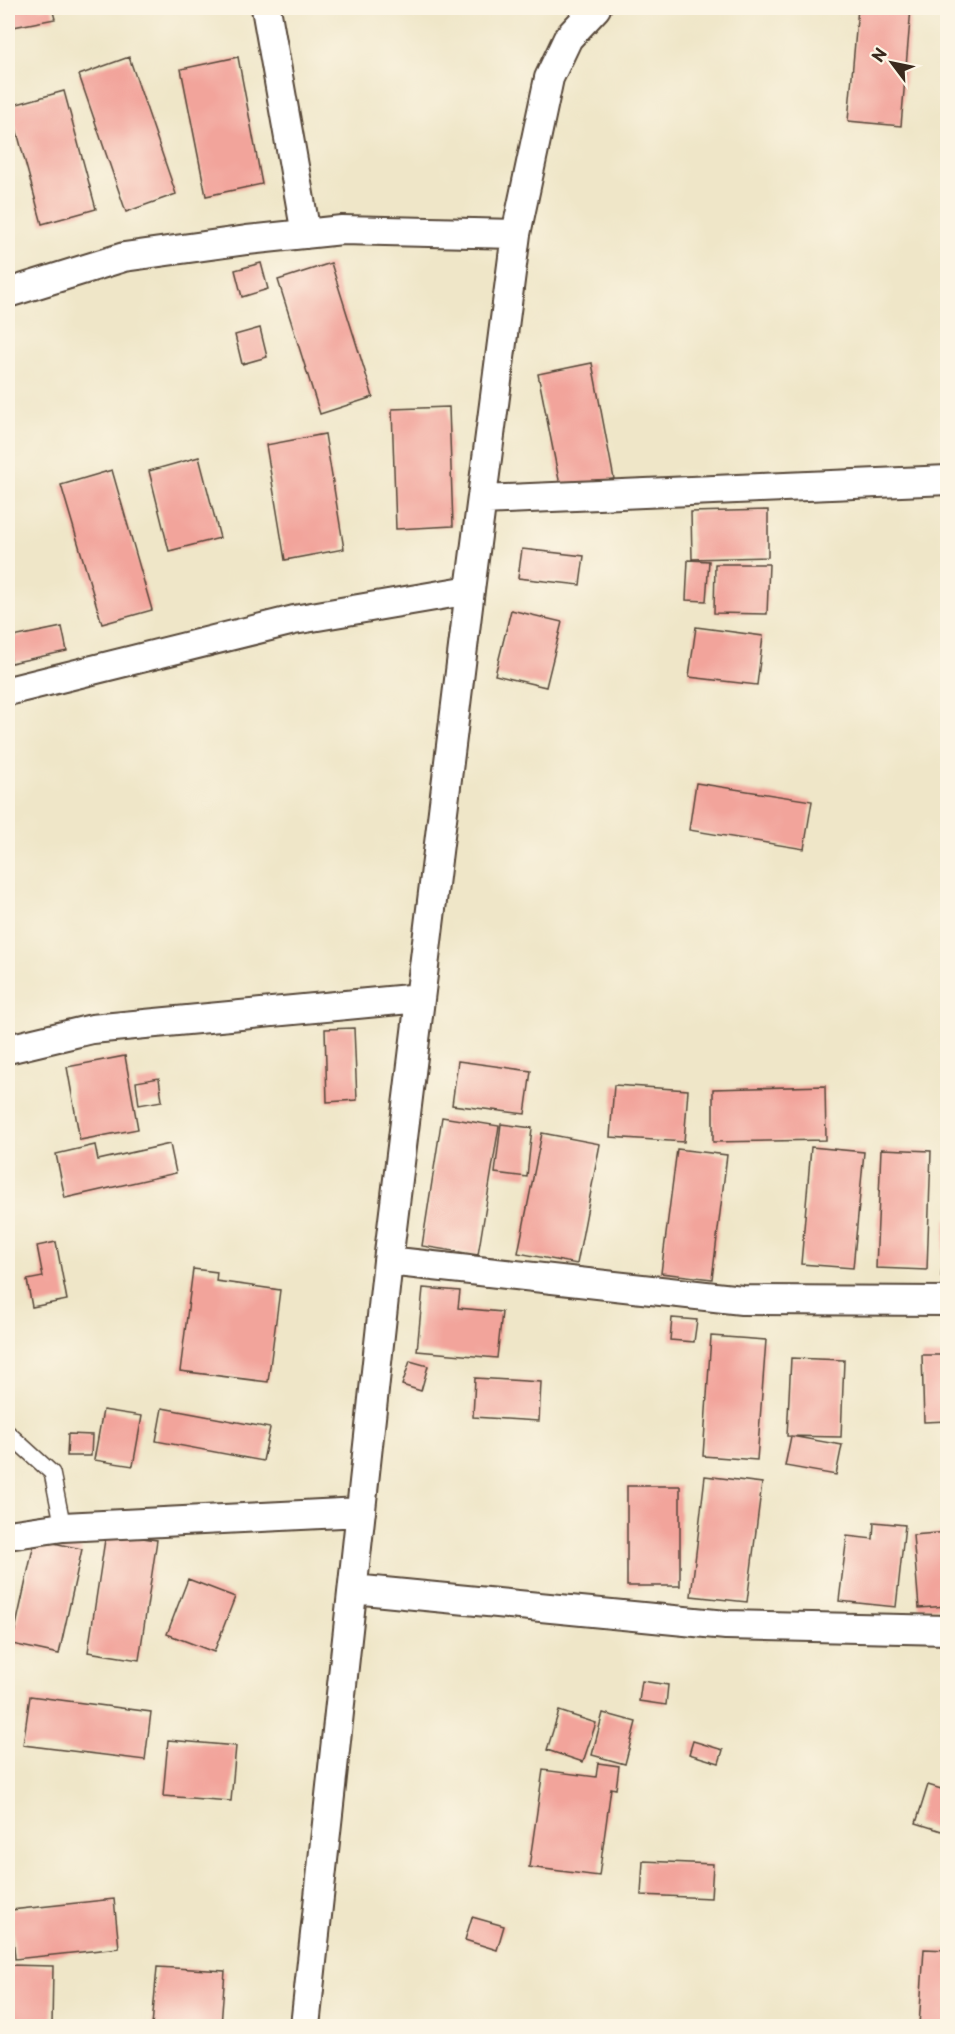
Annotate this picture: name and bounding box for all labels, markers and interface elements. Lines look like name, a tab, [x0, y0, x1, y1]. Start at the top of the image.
north arrow	[862, 33, 922, 93]
text: N	[865, 43, 892, 66]

